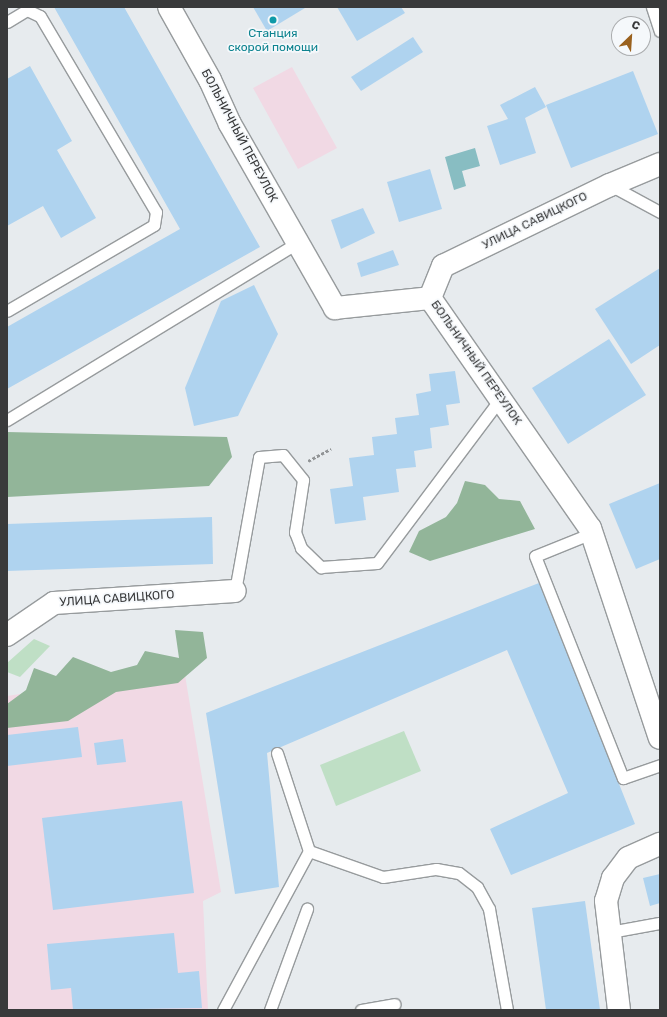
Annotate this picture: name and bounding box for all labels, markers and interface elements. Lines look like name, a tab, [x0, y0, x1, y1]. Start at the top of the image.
marker: Станция скорой помощи	[268, 15, 278, 25]
north arrow	[611, 16, 651, 56]
text: С	[630, 18, 642, 33]
place label: Станция скорой помощи	[228, 27, 318, 55]
street label: БОЛЬНИЧНЫЙ ПЕРЕУЛОК	[198, 67, 280, 205]
street label: УЛИЦА САВИЦКОГО	[480, 189, 590, 253]
street label: БОЛЬНИЧНЫЙ ПЕРЕУЛОК	[427, 298, 525, 428]
street label: УЛИЦА САВИЦКОГО	[59, 588, 175, 610]

